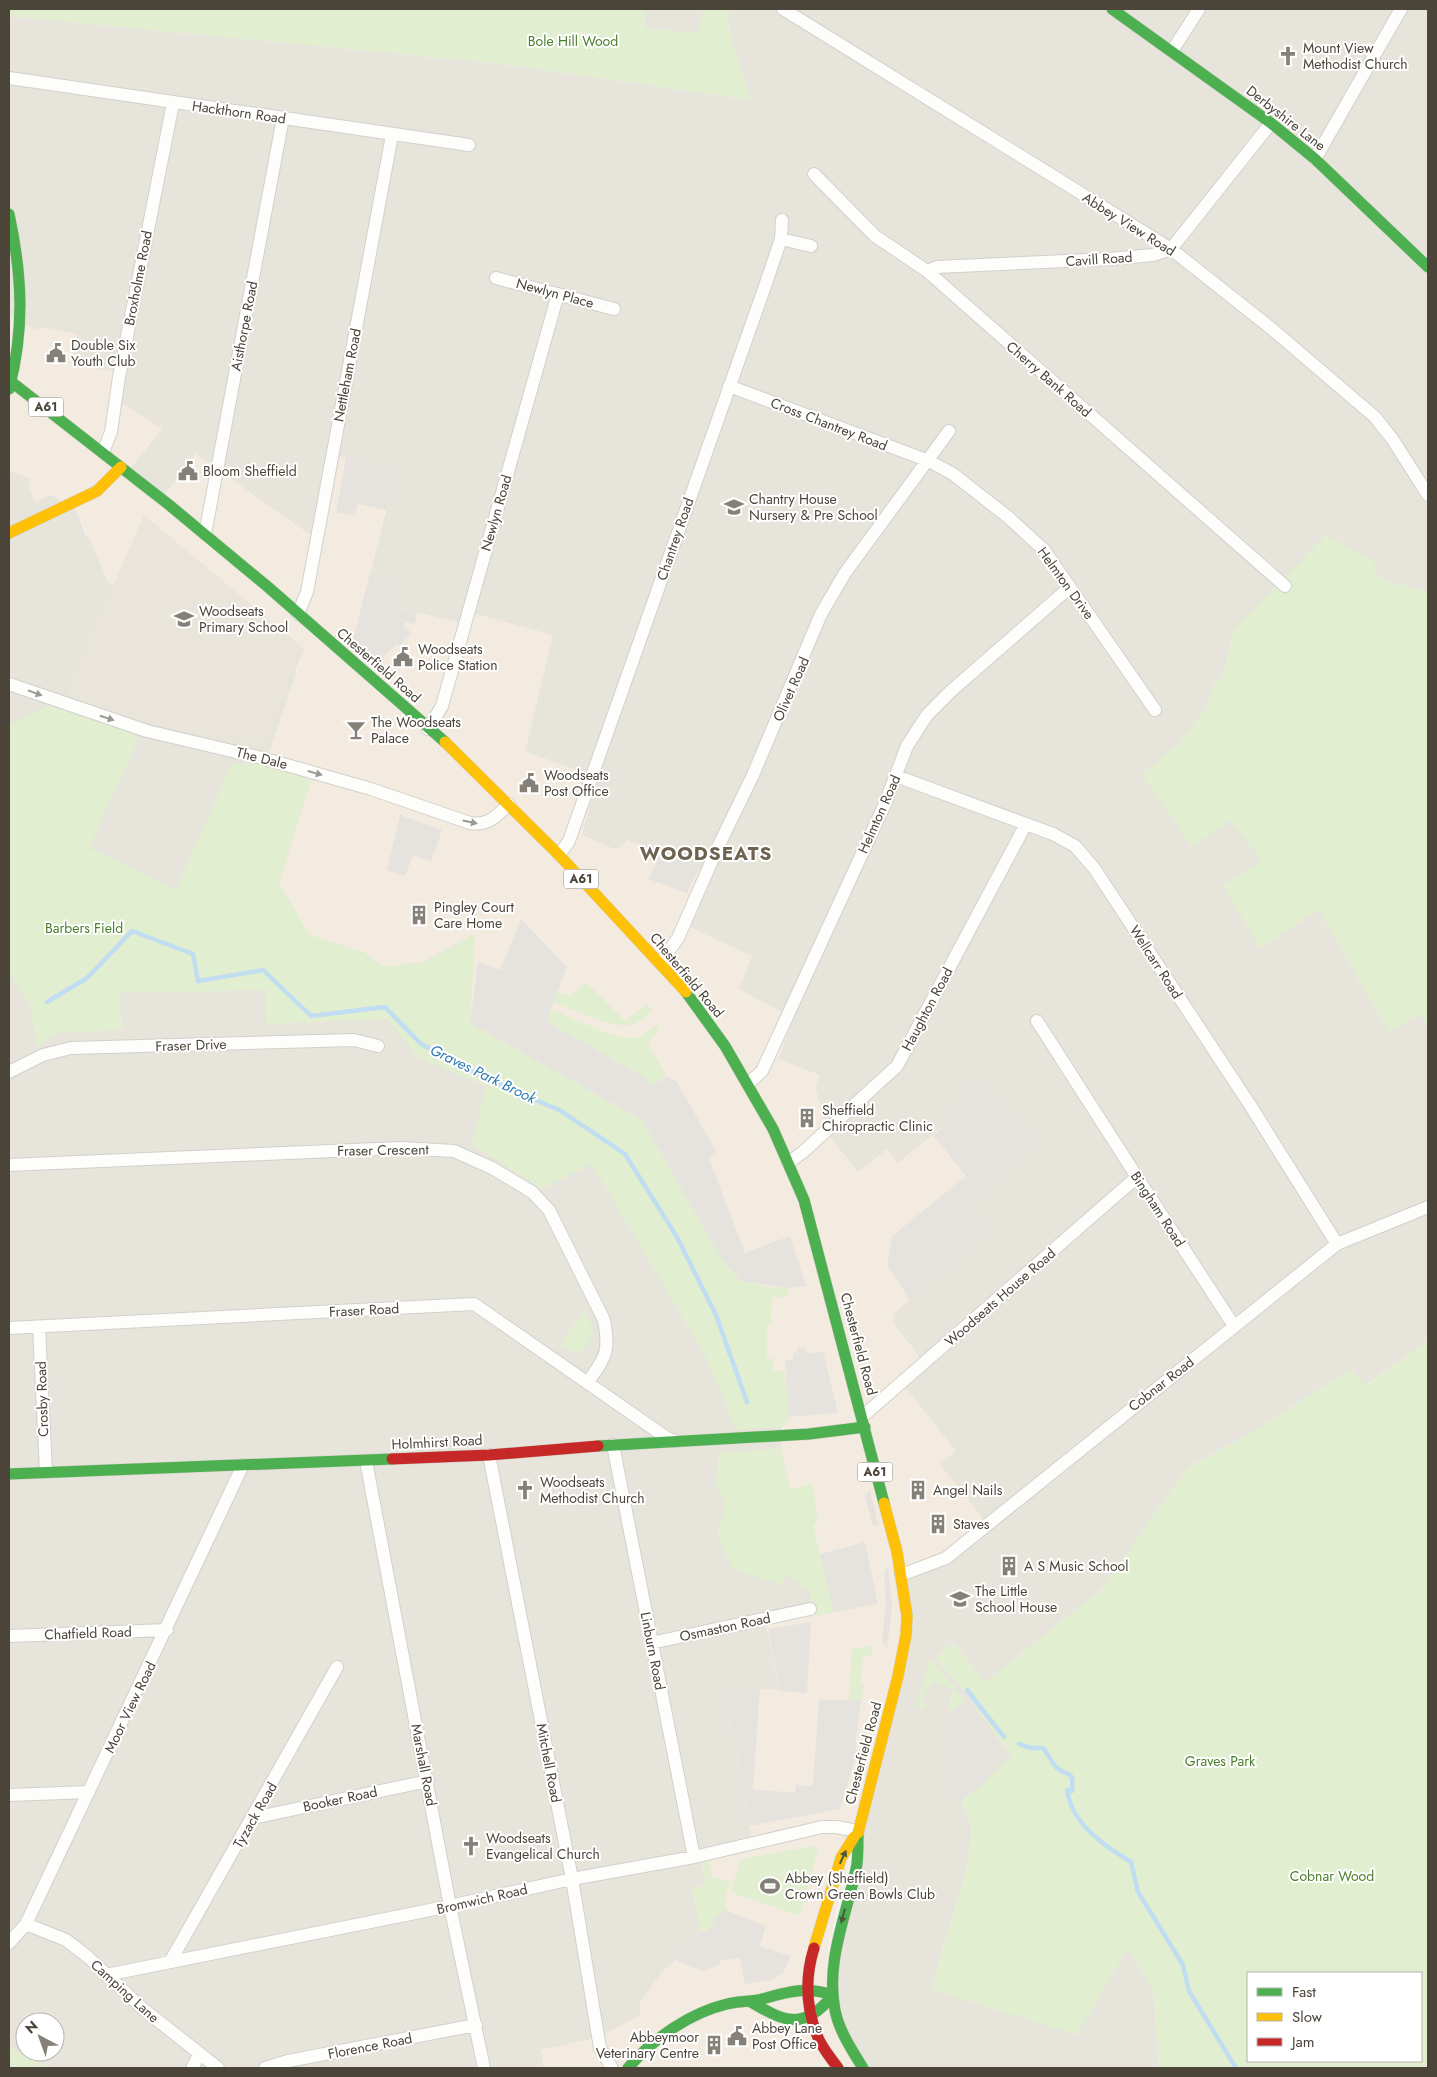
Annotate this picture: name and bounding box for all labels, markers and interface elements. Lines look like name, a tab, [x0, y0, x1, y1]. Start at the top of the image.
park label: Bole Hill Wood	[528, 31, 618, 51]
place label: Mount View Methodist Church	[1303, 38, 1408, 74]
church icon: Mount View Methodist Church	[1277, 45, 1299, 67]
street label: Derbyshire Lane	[1242, 81, 1330, 155]
street label: Hackthorn Road	[191, 96, 287, 128]
street label: Abbey View Road	[1079, 187, 1179, 261]
street label: Broxholme Road	[119, 229, 157, 327]
street label: Cavill Road	[1065, 247, 1133, 271]
street label: Newlyn Place	[514, 273, 596, 313]
street label: Aisthorpe Road	[225, 279, 263, 373]
street label: Nettleham Road	[328, 327, 366, 423]
place label: Double Six Youth Club	[71, 335, 136, 371]
street label: Cherry Bank Road	[1002, 336, 1096, 422]
public building icon: Double Six Youth Club	[45, 342, 67, 364]
street label: Cross Chantrey Road	[768, 392, 890, 456]
road number: A61	[28, 398, 64, 417]
public building icon: Bloom Sheffield	[177, 460, 199, 482]
place label: Bloom Sheffield	[203, 461, 297, 481]
street label: Newlyn Road	[476, 473, 516, 553]
place label: Chantry House Nursery & Pre School	[749, 489, 878, 525]
street label: Chantrey Road	[651, 495, 699, 583]
school or university icon: Chantry House Nursery & Pre School	[723, 496, 745, 518]
street label: Helmton Drive	[1033, 543, 1099, 623]
place label: Woodseats Primary School	[199, 601, 288, 637]
school or university icon: Woodseats Primary School	[173, 608, 195, 630]
street label: Chesterfield Road	[333, 623, 425, 707]
place label: Woodseats Police Station	[418, 639, 498, 675]
public building icon: Woodseats Police Station	[392, 646, 414, 668]
street label: Olivet Road	[768, 653, 814, 725]
one-way arrow	[28, 689, 43, 697]
place label: The Woodseats Palace	[371, 712, 461, 748]
one-way arrow	[100, 714, 115, 722]
bar icon: The Woodseats Palace	[345, 719, 367, 741]
street label: The Dale	[234, 742, 290, 774]
place label: Woodseats Post Office	[544, 765, 609, 801]
one-way arrow	[307, 769, 322, 777]
public building icon: Woodseats Post Office	[518, 772, 540, 794]
street label: Helmton Road	[853, 772, 905, 856]
one-way arrow	[462, 818, 477, 826]
district label: WOODSEATS	[640, 840, 772, 867]
road number: A61	[564, 870, 598, 889]
place label: Pingley Court Care Home	[434, 897, 515, 933]
building icon: Pingley Court Care Home	[408, 904, 430, 926]
park label: Barbers Field	[45, 918, 123, 938]
street label: Wellcarr Road	[1125, 921, 1187, 1003]
street label: Chesterfield Road	[645, 928, 729, 1022]
street label: Haughton Road	[897, 964, 957, 1054]
street label: Fraser Drive	[155, 1034, 227, 1056]
water label: Graves Park Brook	[426, 1039, 540, 1109]
place label: Sheffield Chiropractic Clinic	[822, 1100, 933, 1136]
building icon: Sheffield Chiropractic Clinic	[796, 1107, 818, 1129]
street label: Fraser Crescent	[337, 1139, 430, 1161]
street label: Bingham Road	[1126, 1167, 1190, 1251]
street label: Woodseats House Road	[940, 1243, 1060, 1351]
street label: Chesterfield Road	[836, 1290, 882, 1398]
street label: Fraser Road	[328, 1298, 400, 1322]
street label: Cobnar Road	[1124, 1352, 1198, 1416]
street label: Crosby Road	[31, 1361, 53, 1437]
street label: Holmhirst Road	[391, 1430, 483, 1454]
road number: A61	[858, 1462, 892, 1481]
place label: Woodseats Methodist Church	[540, 1472, 645, 1508]
church icon: Woodseats Methodist Church	[514, 1479, 536, 1501]
building icon: Angel Nails	[907, 1479, 929, 1501]
place label: Angel Nails	[933, 1480, 1003, 1500]
building icon: Staves	[927, 1513, 949, 1535]
place label: Staves	[953, 1514, 990, 1534]
building icon: A S Music School	[998, 1555, 1020, 1577]
place label: A S Music School	[1024, 1556, 1128, 1576]
place label: The Little School House	[975, 1581, 1057, 1617]
school or university icon: The Little School House	[949, 1588, 971, 1610]
street label: Osmaston Road	[678, 1608, 772, 1646]
street label: Linburn Road	[636, 1610, 670, 1692]
street label: Chatfield Road	[44, 1621, 132, 1645]
street label: Moor View Road	[99, 1658, 161, 1756]
street label: Chesterfield Road	[840, 1699, 886, 1807]
street label: Marshall Road	[406, 1722, 442, 1808]
street label: Mitchell Road	[532, 1722, 566, 1804]
park label: Graves Park	[1185, 1751, 1256, 1771]
street label: Tyzack Road	[228, 1778, 282, 1852]
street label: Booker Road	[301, 1781, 379, 1817]
place label: Woodseats Evangelical Church	[486, 1828, 600, 1864]
church icon: Woodseats Evangelical Church	[460, 1835, 482, 1857]
one-way arrow	[839, 1850, 847, 1864]
park label: Cobnar Wood	[1290, 1866, 1374, 1886]
place label: Abbey (Sheffield) Crown Green Bowls Club	[785, 1868, 935, 1904]
sports icon: Abbey (Sheffield) Crown Green Bowls Club	[759, 1875, 781, 1897]
street label: Bromwich Road	[435, 1879, 529, 1919]
one-way arrow	[839, 1908, 847, 1923]
street label: Camping Lane	[86, 1955, 164, 2027]
legend	[1247, 1972, 1422, 2062]
text: Fast	[1292, 1981, 1316, 2003]
text: Slow	[1292, 2006, 1323, 2028]
north arrow	[15, 2012, 65, 2062]
text: N	[21, 2016, 42, 2038]
place label: Abbey Lane Post Office	[752, 2018, 822, 2054]
public building icon: Abbey Lane Post Office	[726, 2025, 748, 2047]
place label: Abbeymoor Veterinary Centre	[596, 2027, 699, 2063]
street label: Florence Road	[326, 2028, 414, 2064]
text: Jam	[1290, 2031, 1315, 2053]
building icon: Abbeymoor Veterinary Centre	[703, 2034, 725, 2056]

